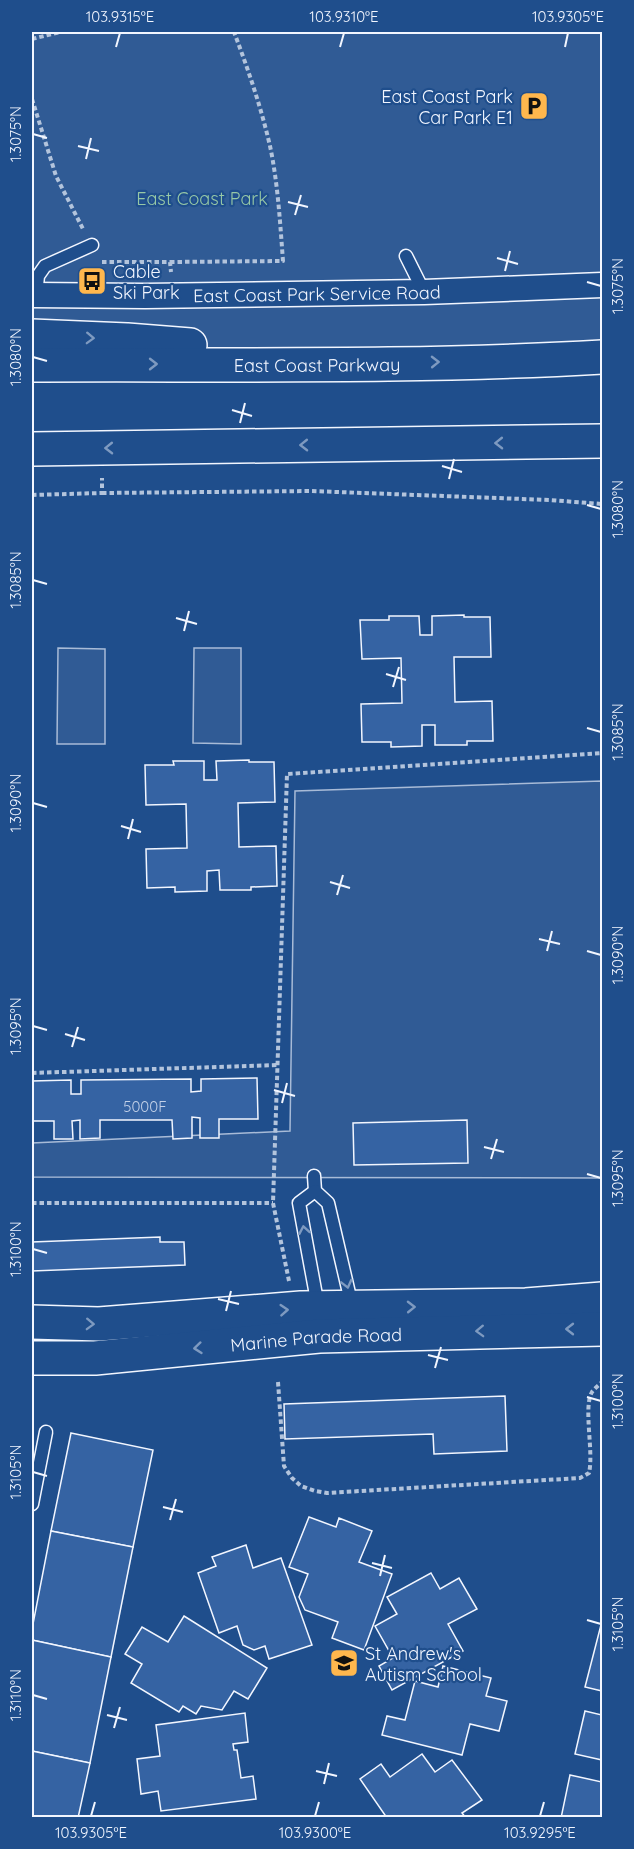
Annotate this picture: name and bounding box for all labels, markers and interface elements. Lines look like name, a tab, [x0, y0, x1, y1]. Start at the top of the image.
text: 103.9315°E	[86, 7, 154, 26]
text: 103.9310°E	[309, 7, 379, 26]
text: 103.9305°E	[532, 7, 604, 26]
place label: East Coast Park Car Park E1	[381, 85, 513, 129]
parking icon: East Coast Park Car Park E1	[518, 90, 550, 122]
text: 1.3075°N	[6, 106, 25, 162]
park label: East Coast Park	[136, 187, 268, 210]
text: 1.3075°N	[608, 258, 627, 314]
place label: Cable Ski Park	[113, 260, 180, 304]
bus stop icon: Cable Ski Park	[76, 265, 108, 297]
street label: East Coast Park Service Road	[193, 280, 441, 307]
text: 1.3080°N	[6, 328, 25, 386]
one-way arrow	[85, 332, 94, 345]
street label: East Coast Parkway	[234, 352, 400, 376]
one-way arrow	[431, 356, 440, 368]
one-way arrow	[148, 358, 157, 370]
one-way arrow	[495, 437, 504, 449]
one-way arrow	[300, 439, 309, 452]
one-way arrow	[105, 442, 114, 454]
text: 1.3080°N	[608, 480, 627, 538]
text: 1.3085°N	[6, 551, 25, 609]
text: 1.3085°N	[608, 703, 627, 761]
text: 1.3090°N	[6, 774, 25, 832]
text: 1.3090°N	[608, 926, 627, 984]
text: 1.3095°N	[6, 997, 25, 1055]
house number: 5000F	[123, 1097, 167, 1116]
text: 1.3095°N	[608, 1149, 627, 1207]
text: 1.3100°N	[6, 1221, 25, 1277]
one-way arrow	[298, 1225, 311, 1235]
one-way arrow	[339, 1279, 352, 1289]
one-way arrow	[407, 1301, 416, 1313]
one-way arrow	[280, 1304, 289, 1317]
one-way arrow	[85, 1317, 94, 1330]
street label: Marine Parade Road	[229, 1322, 402, 1356]
one-way arrow	[566, 1323, 575, 1335]
one-way arrow	[475, 1324, 484, 1337]
one-way arrow	[193, 1341, 202, 1354]
text: 1.3100°N	[608, 1373, 627, 1429]
text: 1.3105°N	[6, 1445, 25, 1499]
text: 1.3105°N	[608, 1597, 627, 1651]
place label: St Andrew's Autism School	[365, 1642, 482, 1686]
school or university icon: St Andrew's Autism School	[328, 1647, 360, 1679]
text: 1.3110°N	[6, 1669, 25, 1721]
text: 103.9305°E	[55, 1823, 127, 1842]
text: 103.9300°E	[279, 1823, 351, 1842]
text: 103.9295°E	[504, 1823, 576, 1842]

